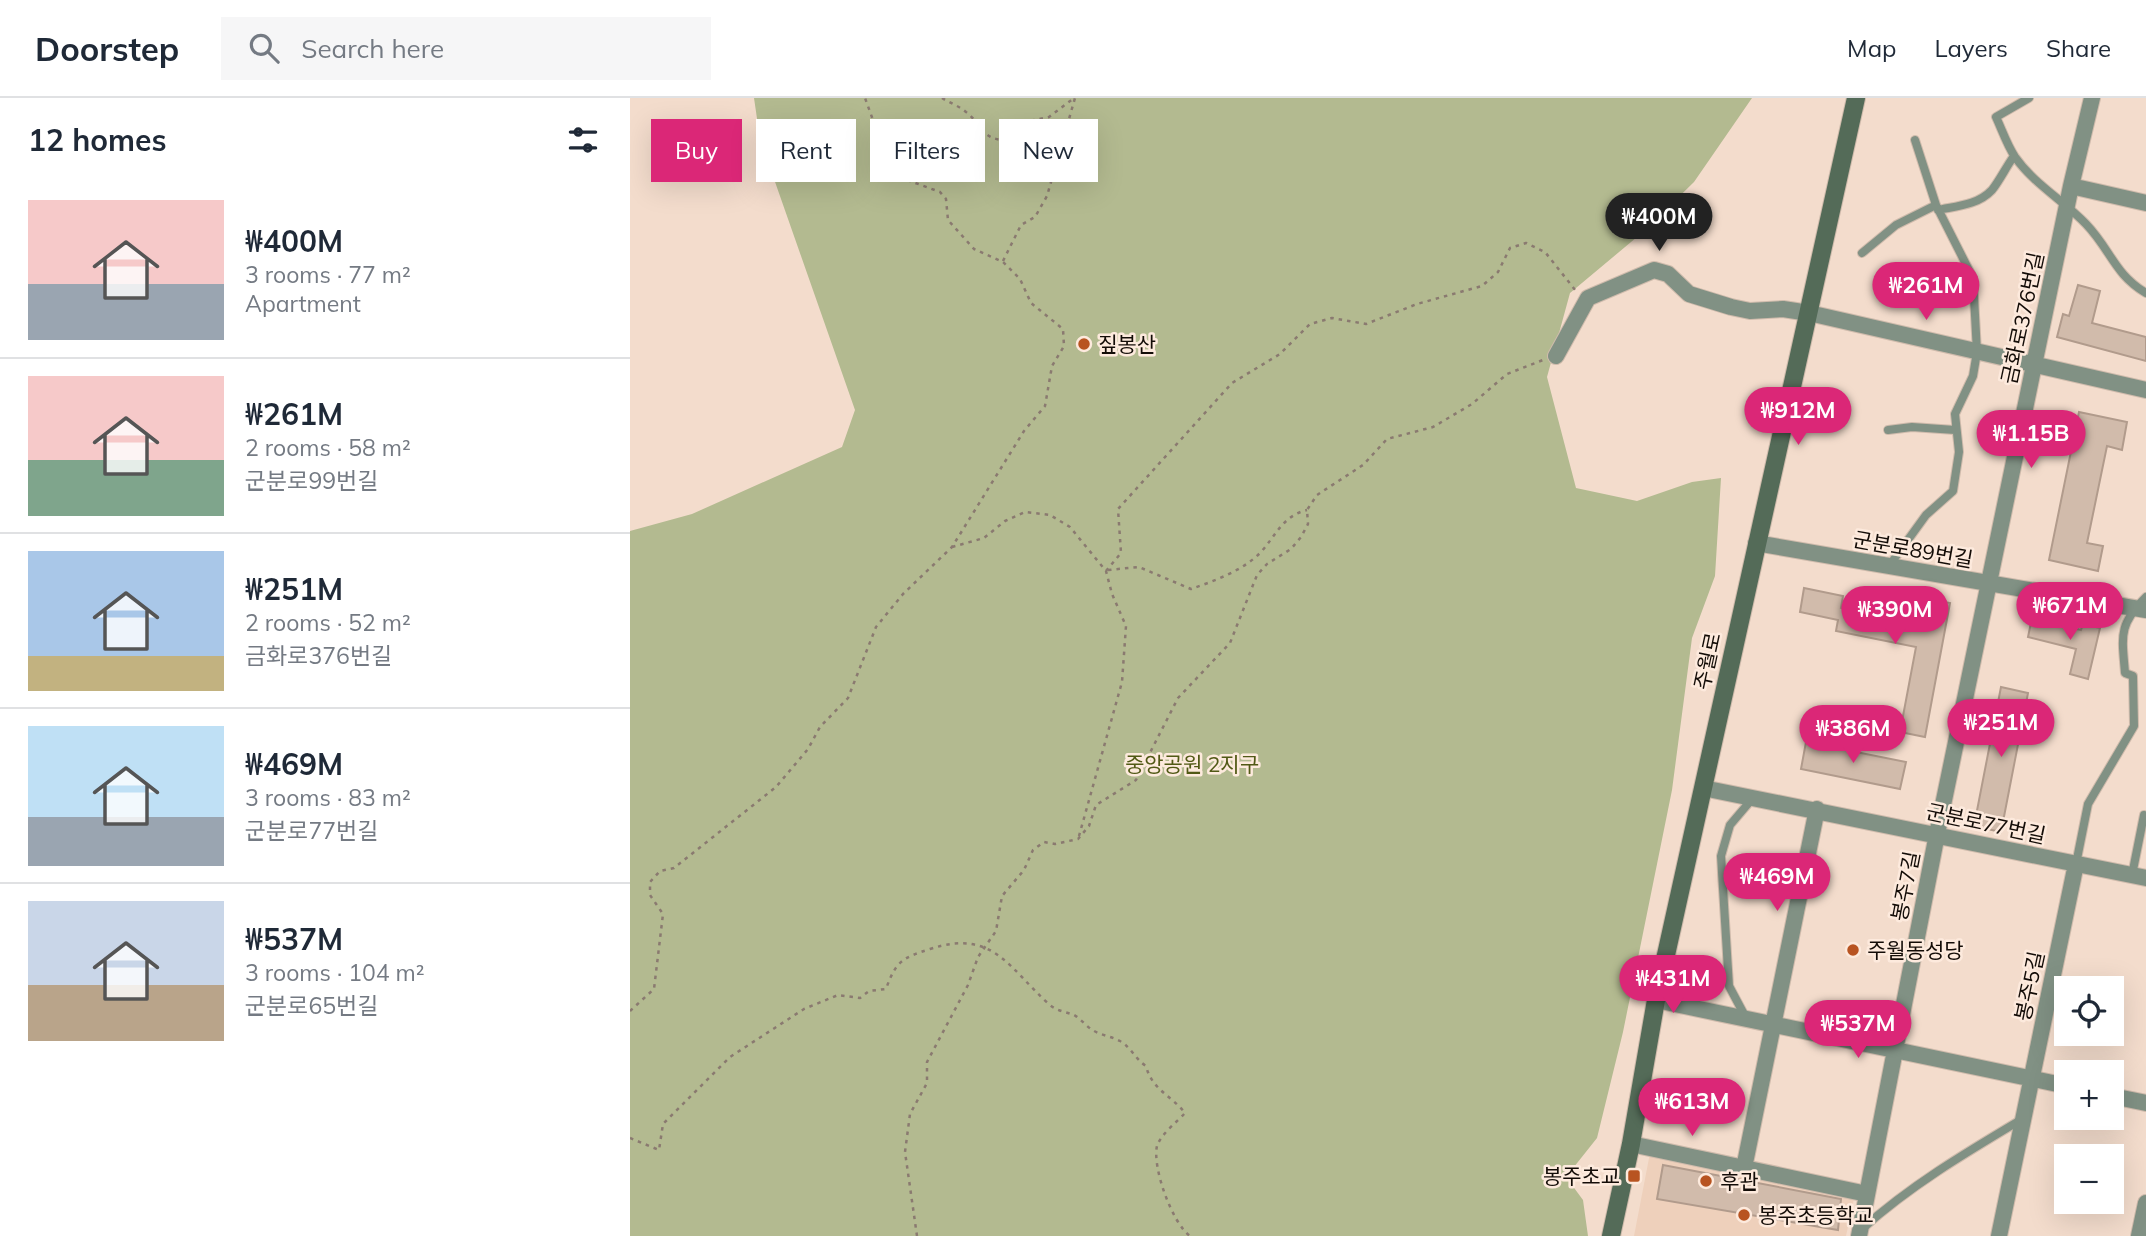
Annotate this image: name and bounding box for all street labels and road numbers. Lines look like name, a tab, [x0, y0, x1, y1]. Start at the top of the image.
street label: 금화로376번길	[1995, 250, 2049, 386]
street label: 군분로89번길	[1851, 526, 1975, 572]
street label: 주월로	[1688, 630, 1726, 692]
street label: 군분로77번길	[1924, 798, 2048, 848]
street label: 봉주7길	[1886, 849, 1924, 923]
street label: 봉주5길	[2009, 949, 2049, 1023]

